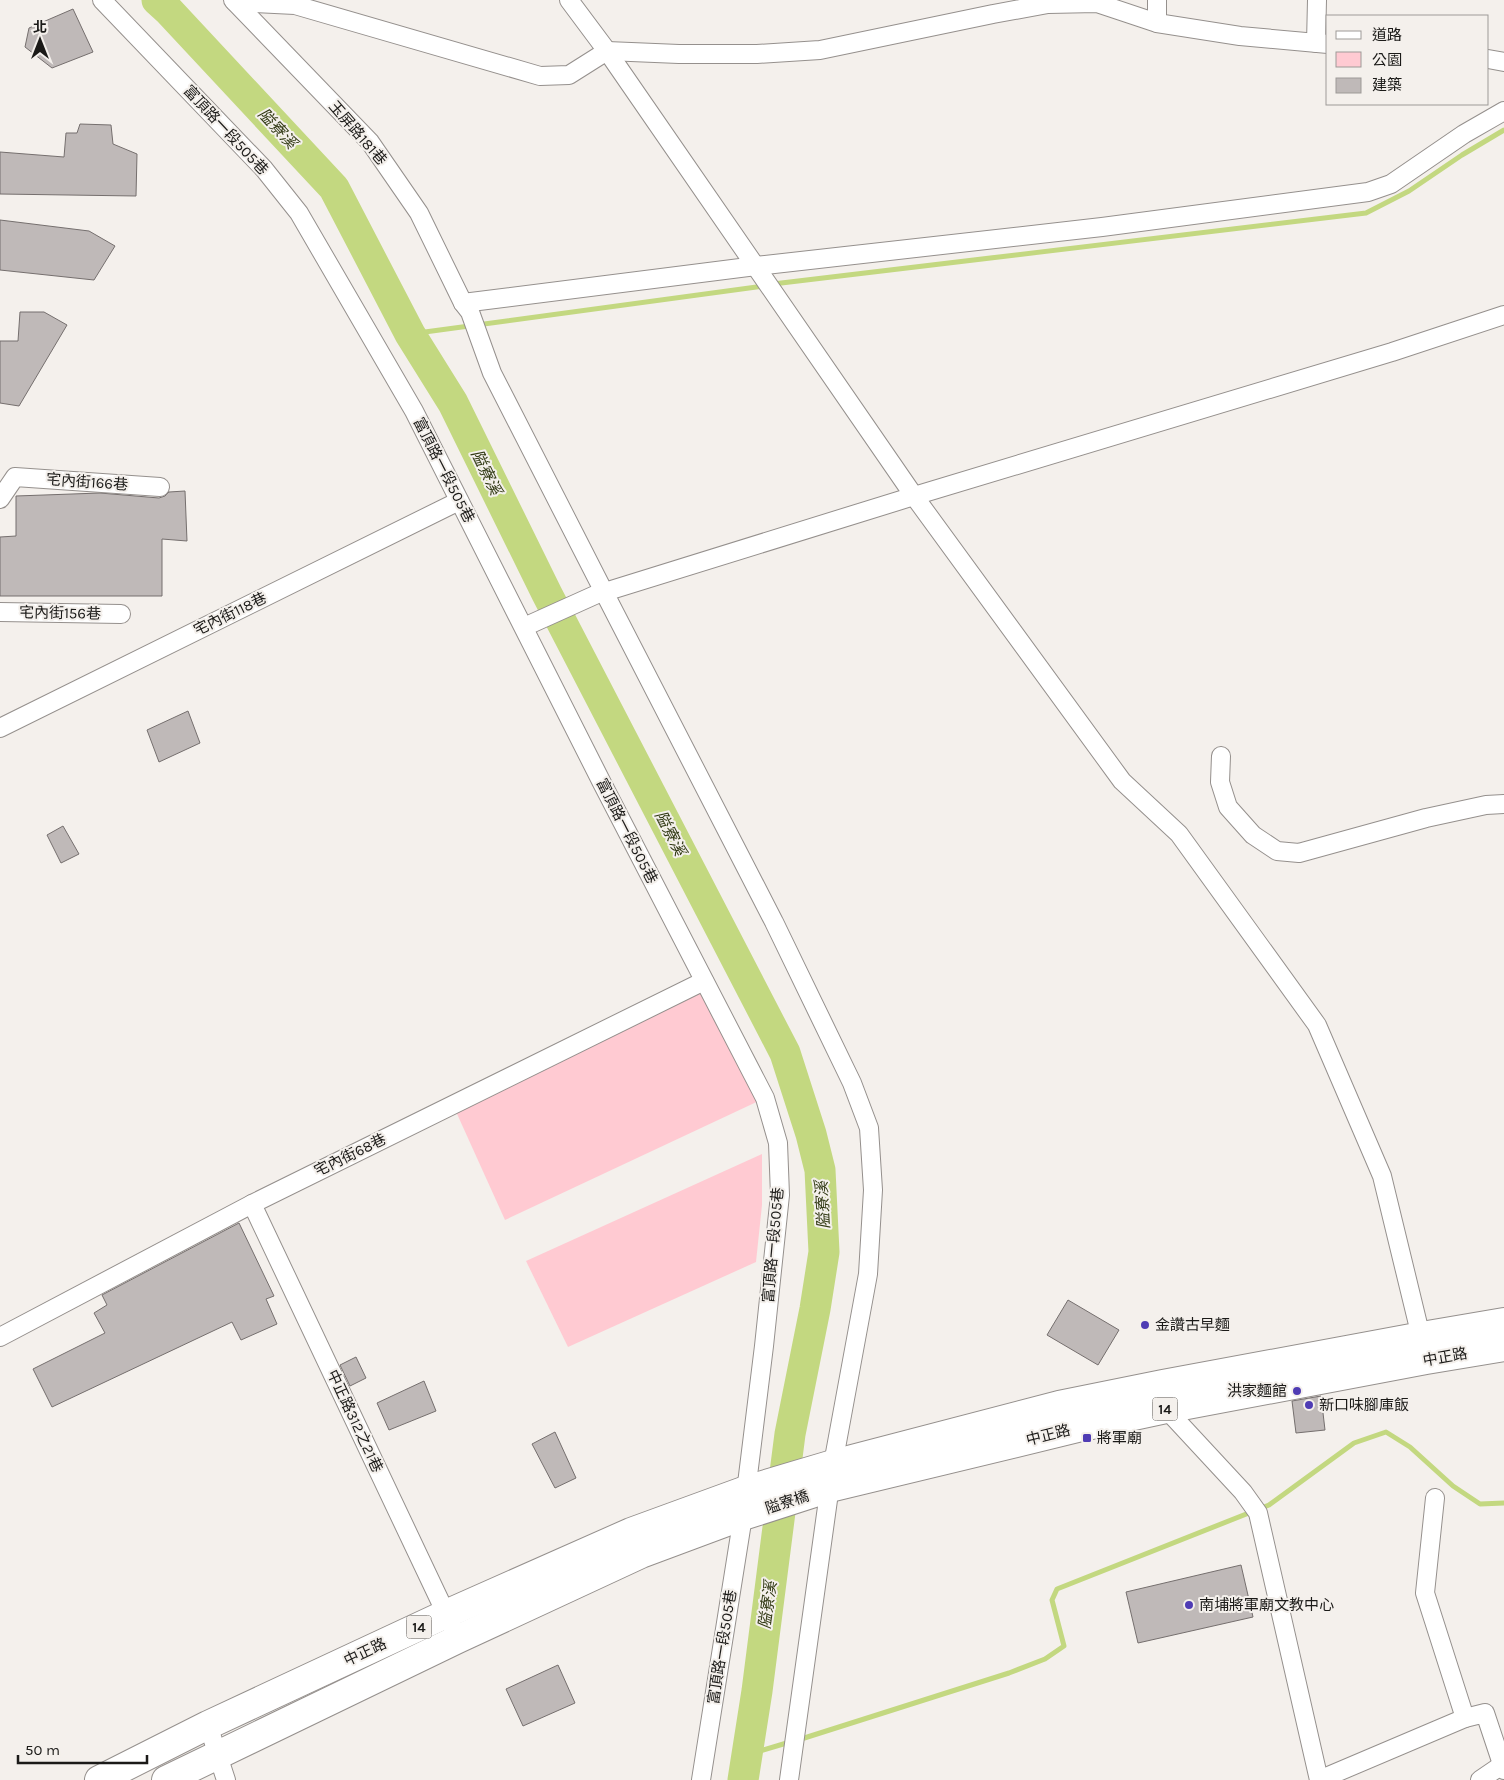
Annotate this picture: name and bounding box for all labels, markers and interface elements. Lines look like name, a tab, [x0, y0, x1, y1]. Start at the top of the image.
north arrow	[15, 15, 65, 65]
legend	[1326, 15, 1489, 105]
text: 北	[33, 19, 47, 36]
text: 道路	[1372, 26, 1402, 44]
text: 公園	[1372, 51, 1402, 69]
text: 建築	[1372, 76, 1402, 94]
street label: 富頂路一段505巷	[180, 82, 272, 178]
street label: 玉屏路181巷	[325, 97, 391, 169]
water label: 隘寮溪	[254, 104, 302, 154]
street label: 富頂路一段505巷	[410, 414, 478, 526]
water label: 隘寮溪	[467, 446, 506, 500]
street label: 宅內街166巷	[45, 470, 129, 494]
street label: 宅內街118巷	[190, 589, 270, 639]
street label: 宅內街156巷	[19, 603, 101, 623]
street label: 富頂路一段505巷	[593, 775, 661, 887]
water label: 隘寮溪	[651, 808, 691, 861]
street label: 宅內街68巷	[311, 1130, 389, 1180]
water label: 隘寮溪	[812, 1179, 833, 1229]
street label: 富頂路一段505巷	[759, 1187, 787, 1303]
place label: 金讚古早麵	[1155, 1316, 1230, 1334]
marker: 金讚古早麵	[1139, 1319, 1151, 1331]
street label: 中正路	[1421, 1344, 1469, 1370]
street label: 中正路312之21巷	[323, 1367, 387, 1475]
place label: 洪家麵館	[1227, 1382, 1287, 1400]
marker: 洪家麵館	[1291, 1385, 1303, 1397]
place label: 新口味腳庫飯	[1319, 1396, 1409, 1414]
road number: 14	[1152, 1398, 1178, 1420]
marker: 新口味腳庫飯	[1303, 1399, 1315, 1411]
street label: 中正路	[1024, 1421, 1072, 1449]
place label: 將軍廟	[1097, 1429, 1142, 1447]
marker: 將軍廟	[1081, 1432, 1093, 1444]
street label: 隘寮橋	[763, 1486, 811, 1518]
water label: 隘寮溪	[755, 1578, 781, 1630]
street label: 富頂路一段505巷	[704, 1588, 740, 1706]
place label: 南埔將軍廟文教中心	[1199, 1596, 1334, 1614]
marker: 南埔將軍廟文教中心	[1183, 1599, 1195, 1611]
road number: 14	[406, 1615, 432, 1638]
street label: 中正路	[341, 1634, 389, 1670]
scale bar	[18, 1732, 146, 1764]
text: 50 m	[25, 1741, 60, 1759]

